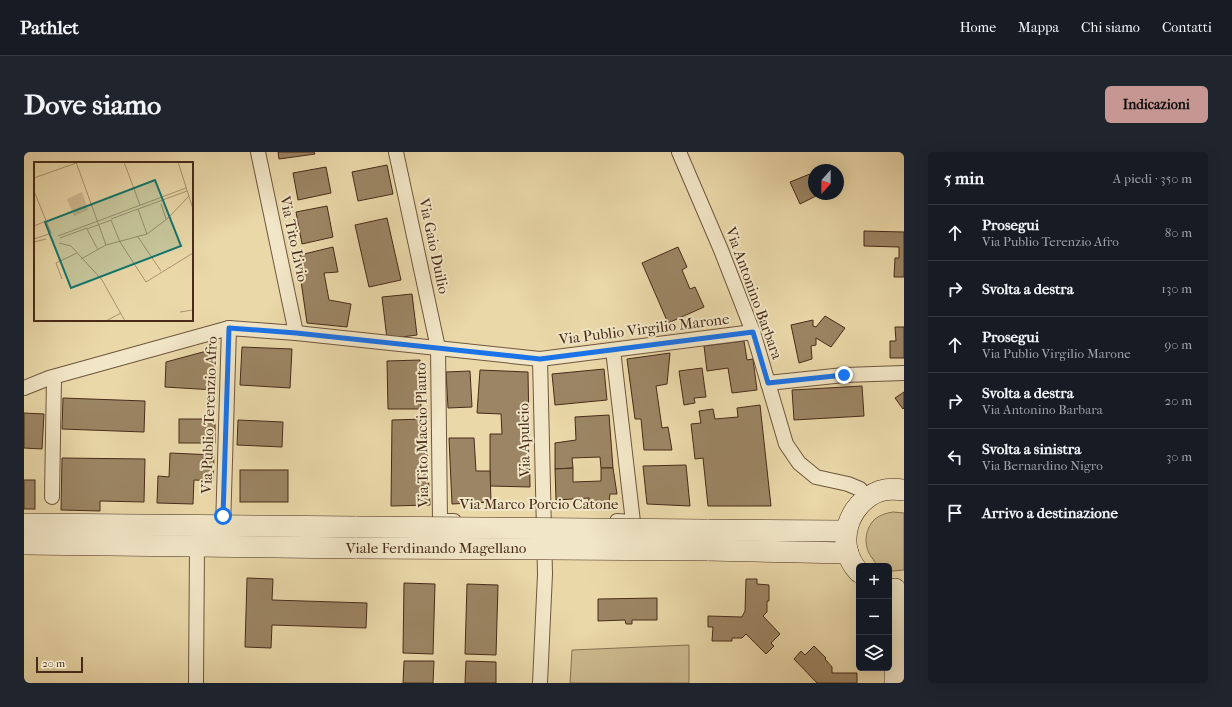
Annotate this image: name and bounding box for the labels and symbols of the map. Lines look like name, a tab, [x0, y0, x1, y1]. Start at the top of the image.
inset map	[34, 162, 193, 321]
north arrow	[808, 164, 844, 200]
street label: Via Tito Livio	[276, 193, 312, 284]
street label: Via Gaio Duilio	[415, 195, 453, 296]
street label: Via Antonino Barbara	[721, 224, 787, 363]
street label: Via Publio Virgilio Marone	[557, 310, 731, 349]
street label: Via Publio Terenzio Afro	[197, 335, 221, 495]
street label: Via Tito Maccio Plauto	[412, 362, 432, 509]
route end	[835, 366, 853, 384]
street label: Via Apuleio	[514, 402, 534, 478]
street label: Via Marco Porcio Catone	[459, 495, 619, 513]
route start	[214, 507, 232, 525]
street label: Viale Ferdinando Magellano	[345, 539, 527, 557]
scale bar	[36, 655, 83, 674]

